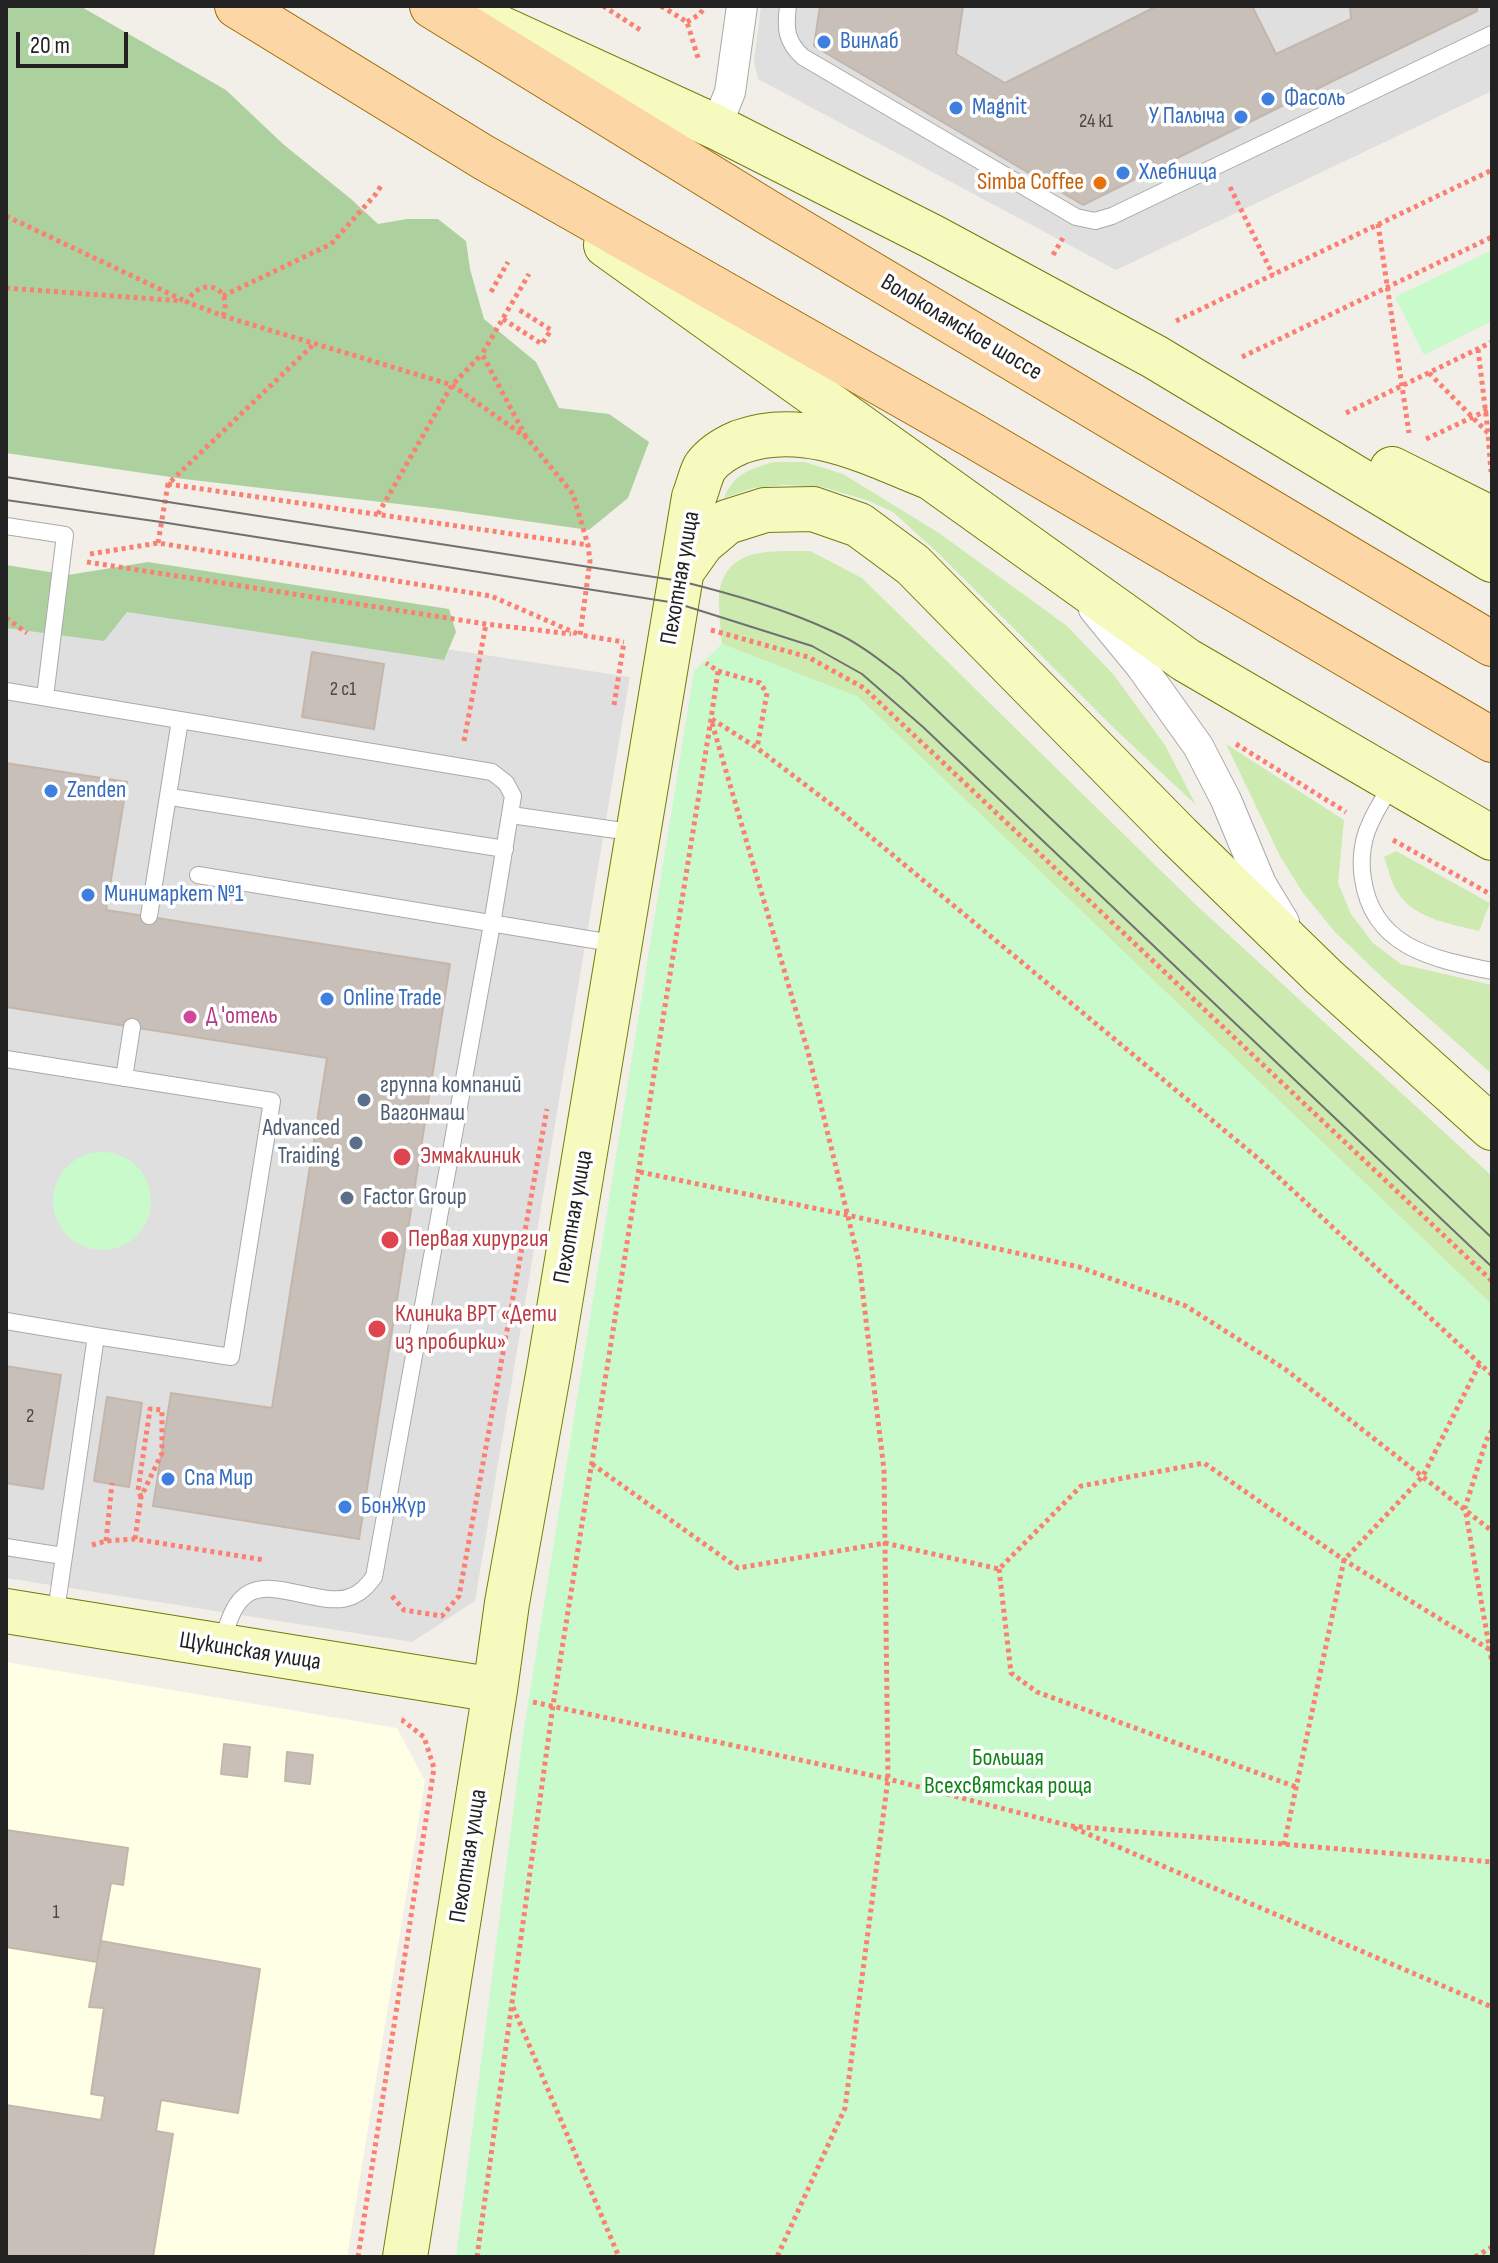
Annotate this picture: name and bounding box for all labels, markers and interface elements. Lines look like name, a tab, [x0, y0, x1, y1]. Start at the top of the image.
scale bar	[20, 16, 132, 66]
place label: Винлаб	[840, 28, 899, 56]
text: 20 m	[30, 31, 70, 60]
marker: Винлаб	[815, 33, 833, 51]
place label: Фасоль	[1284, 85, 1346, 113]
marker: Фасоль	[1259, 90, 1277, 108]
place label: Magnit	[972, 94, 1027, 122]
marker: Magnit	[947, 99, 965, 117]
place label: У Палыча	[1149, 103, 1225, 131]
marker: У Палыча	[1232, 108, 1250, 126]
house number: 24 к1	[1079, 110, 1113, 134]
place label: Хлебница	[1139, 159, 1217, 187]
marker: Хлебница	[1114, 164, 1132, 182]
place label: Simba Coffee	[977, 169, 1084, 197]
marker: Simba Coffee	[1091, 174, 1109, 192]
street label: Волоколамское шоссе	[875, 268, 1047, 388]
street label: Пехотная улица	[655, 509, 707, 647]
house number: 2 с1	[330, 678, 356, 702]
place label: Zenden	[67, 777, 126, 805]
marker: Zenden	[42, 782, 60, 800]
place label: Минимаркет №1	[104, 881, 243, 909]
marker: Минимаркет №1	[79, 886, 97, 904]
place label: Online Trade	[343, 985, 442, 1013]
marker: Online Trade	[318, 990, 336, 1008]
place label: Д 'отель	[206, 1003, 278, 1031]
marker: Д 'отель	[181, 1008, 199, 1026]
place label: группа компаний Вагонмаш	[380, 1072, 522, 1128]
marker: группа компаний Вагонмаш	[355, 1091, 373, 1109]
place label: Advanced Traiding	[262, 1115, 340, 1171]
marker: Advanced Traiding	[347, 1134, 365, 1152]
place label: Эммаклиник	[420, 1143, 521, 1171]
marker: Эммаклиник	[391, 1146, 413, 1168]
street label: Пехотная улица	[548, 1148, 600, 1286]
place label: Factor Group	[363, 1184, 467, 1212]
marker: Factor Group	[338, 1189, 356, 1207]
place label: Первая хирургия	[408, 1226, 548, 1254]
marker: Первая хирургия	[379, 1229, 401, 1251]
place label: Клиника ВРТ «Дети из пробирки»	[395, 1301, 557, 1357]
marker: Клиника ВРТ «Дети из пробирки»	[366, 1318, 388, 1340]
house number: 2	[26, 1405, 34, 1429]
place label: Спа Мир	[184, 1465, 253, 1493]
marker: Спа Мир	[159, 1470, 177, 1488]
place label: БонЖур	[361, 1493, 426, 1521]
marker: БонЖур	[336, 1498, 354, 1516]
street label: Щукинская улица	[177, 1627, 323, 1677]
park label: Большая Всехсвятская роща	[924, 1745, 1092, 1801]
street label: Пехотная улица	[444, 1787, 494, 1925]
house number: 1	[53, 1901, 59, 1925]

